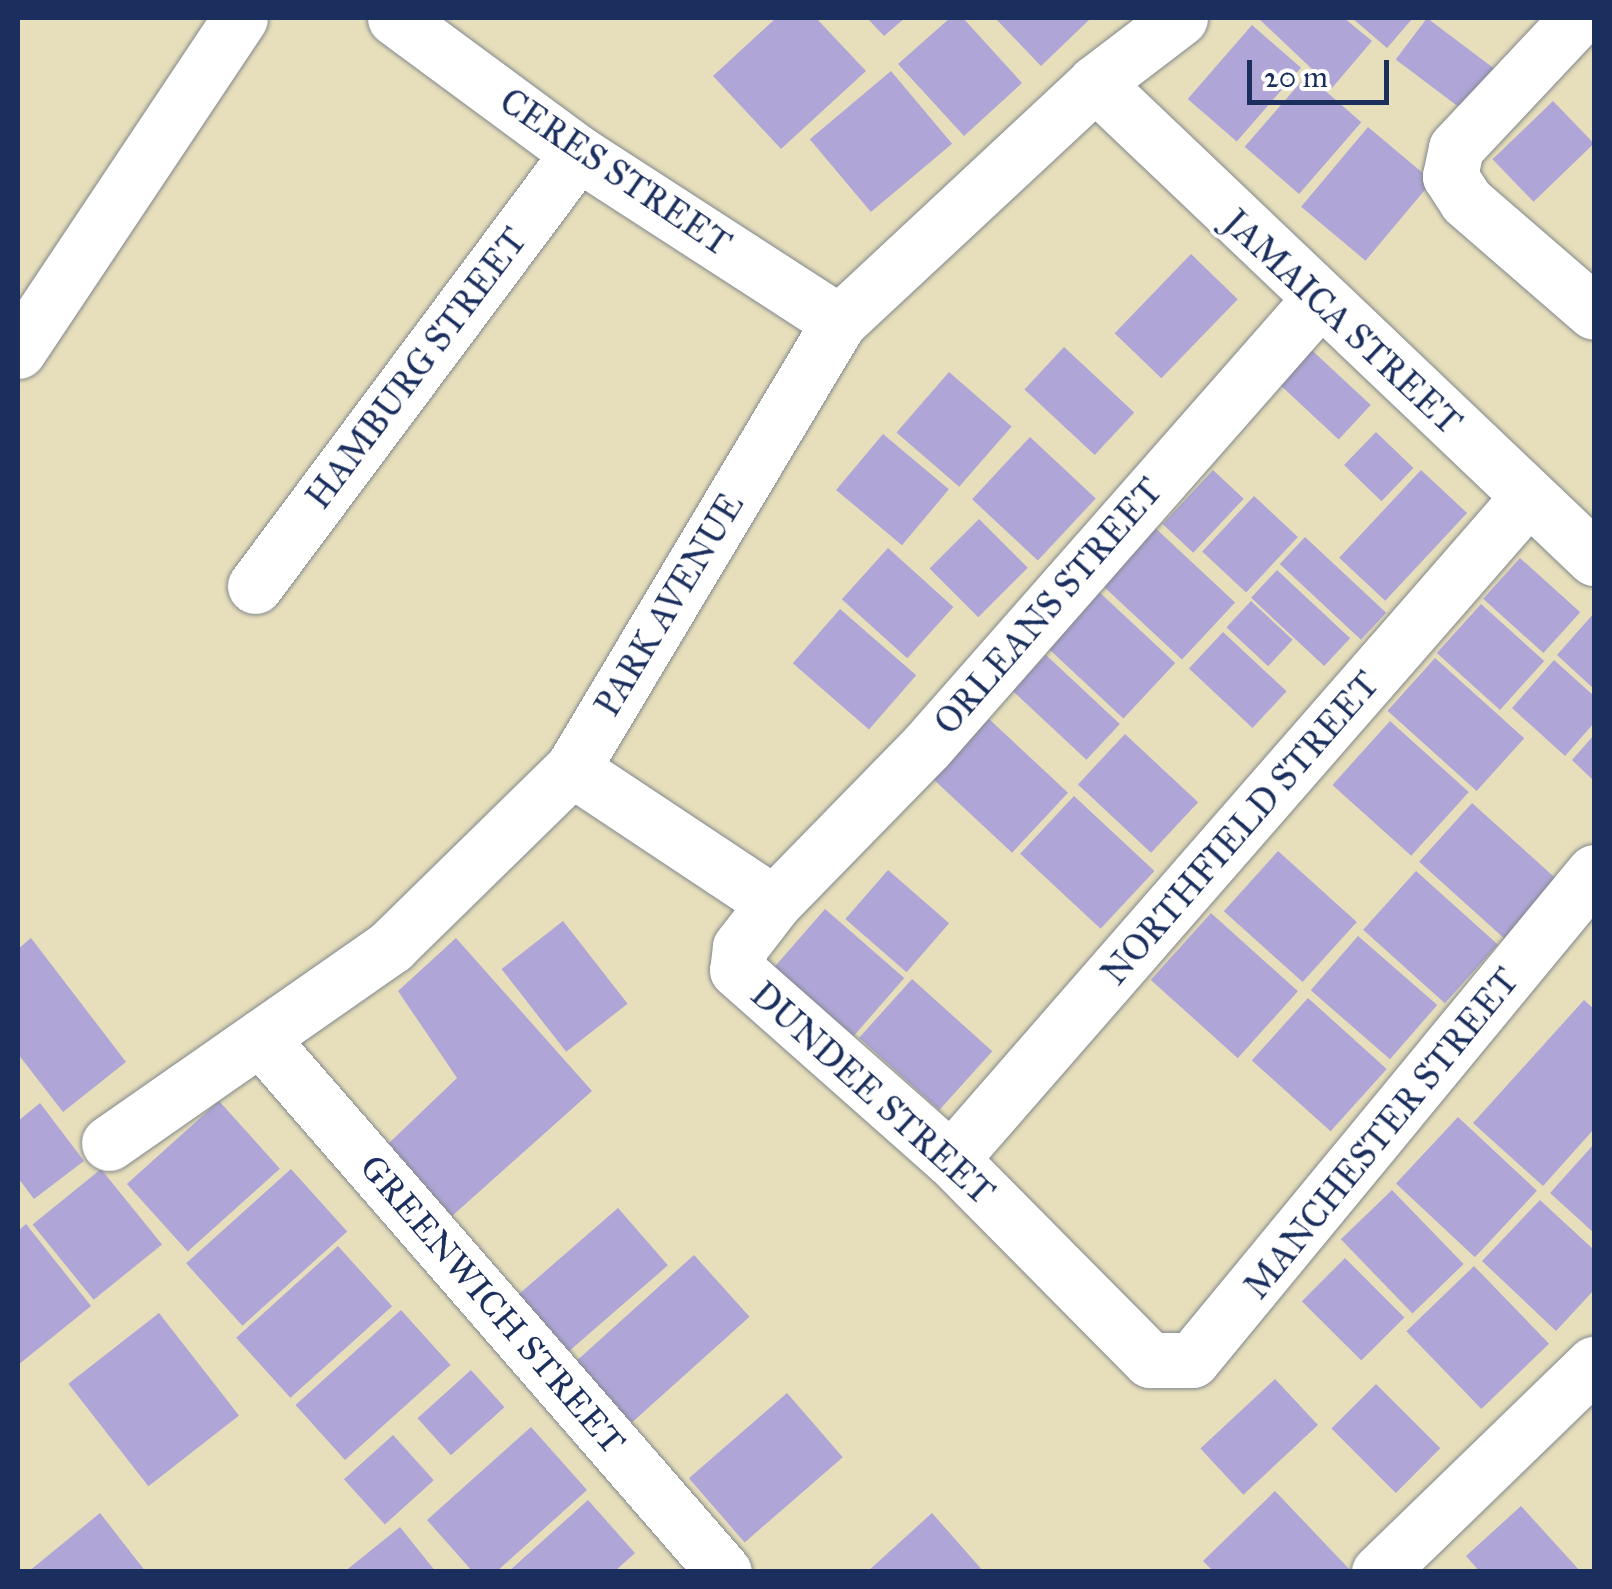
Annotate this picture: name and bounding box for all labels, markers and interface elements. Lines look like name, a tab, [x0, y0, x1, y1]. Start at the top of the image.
scale bar	[1252, 40, 1394, 102]
text: 20 m	[1264, 59, 1328, 95]
street label: CERES STREET	[492, 80, 738, 266]
street label: JAMAICA STREET	[1215, 202, 1469, 444]
street label: HAMBURG STREET	[298, 221, 536, 517]
street label: ORLEANS STREET	[926, 470, 1172, 744]
street label: PARK AVENUE	[587, 486, 753, 724]
street label: NORTHFIELD STREET	[1094, 664, 1388, 994]
street label: MANCHESTER STREET	[1236, 961, 1528, 1307]
street label: DUNDEE STREET	[742, 974, 1002, 1214]
street label: GREENWICH STREET	[351, 1147, 633, 1463]

